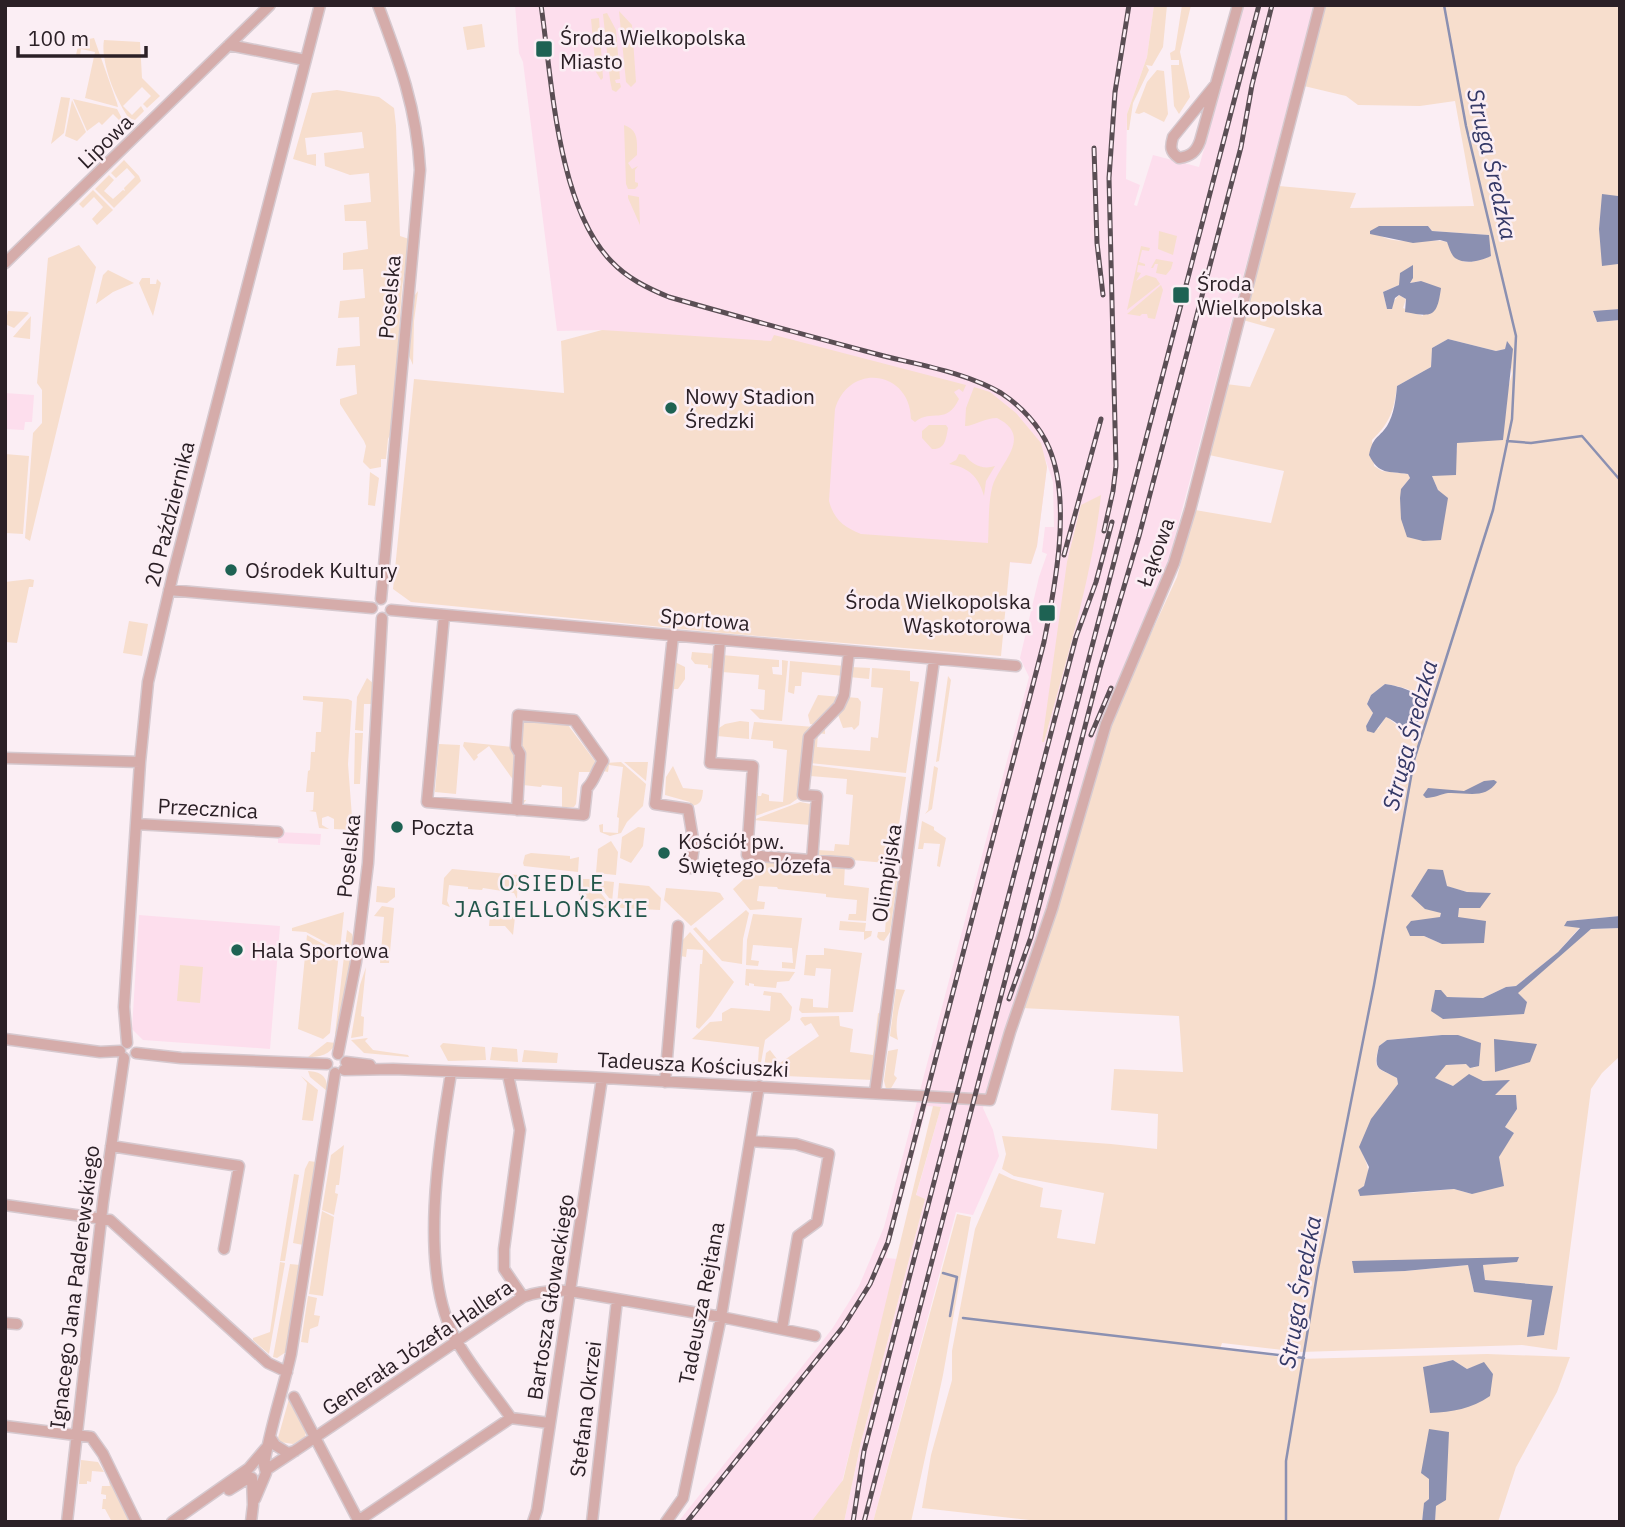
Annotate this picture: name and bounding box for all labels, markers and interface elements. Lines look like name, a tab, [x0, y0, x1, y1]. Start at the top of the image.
scale bar	[18, 14, 145, 58]
place label: Środa Wielkopolska Miasto	[560, 23, 746, 75]
text: 100 m	[28, 24, 89, 52]
marker: Środa Wielkopolska Miasto	[534, 39, 554, 59]
water label: Struga Średzka	[1461, 85, 1525, 243]
street label: Lipowa	[71, 108, 139, 174]
street label: Poselska	[371, 254, 407, 340]
place label: Środa Wielkopolska	[1197, 269, 1323, 321]
marker: Środa Wielkopolska	[1171, 285, 1191, 305]
place label: Nowy Stadion Średzki	[685, 382, 815, 434]
marker: Nowy Stadion Średzki	[663, 400, 679, 416]
street label: 20 Października	[137, 438, 201, 590]
street label: Łąkowa	[1129, 514, 1180, 591]
place label: Ośrodek Kultury	[245, 556, 398, 584]
marker: Ośrodek Kultury	[223, 562, 239, 578]
place label: Środa Wielkopolska Wąskotorowa	[845, 587, 1031, 639]
street label: Sportowa	[659, 601, 751, 637]
marker: Środa Wielkopolska Wąskotorowa	[1037, 603, 1057, 623]
water label: Struga Średzka	[1375, 657, 1443, 813]
street label: Przecznica	[157, 791, 259, 825]
street label: Poselska	[330, 813, 366, 899]
place label: Poczta	[411, 813, 474, 841]
marker: Poczta	[389, 819, 405, 835]
street label: Olimpijska	[864, 822, 908, 924]
place label: Kościół pw. Świętego Józefa	[678, 827, 831, 879]
marker: Kościół pw. Świętego Józefa	[656, 845, 672, 861]
district label: OSIEDLE JAGIELLOŃSKIE	[454, 867, 650, 923]
place label: Hala Sportowa	[251, 936, 389, 964]
marker: Hala Sportowa	[229, 942, 245, 958]
street label: Tadeusza Kościuszki	[596, 1045, 790, 1083]
street label: Ignacego Jana Paderewskiego	[43, 1144, 105, 1430]
street label: Bartosza Głowackiego	[520, 1192, 580, 1402]
water label: Struga Średzka	[1271, 1213, 1327, 1371]
street label: Tadeusza Rejtana	[672, 1219, 730, 1387]
street label: Generała Józefa Hallera	[316, 1273, 518, 1421]
street label: Stefana Okrzei	[563, 1339, 607, 1479]

